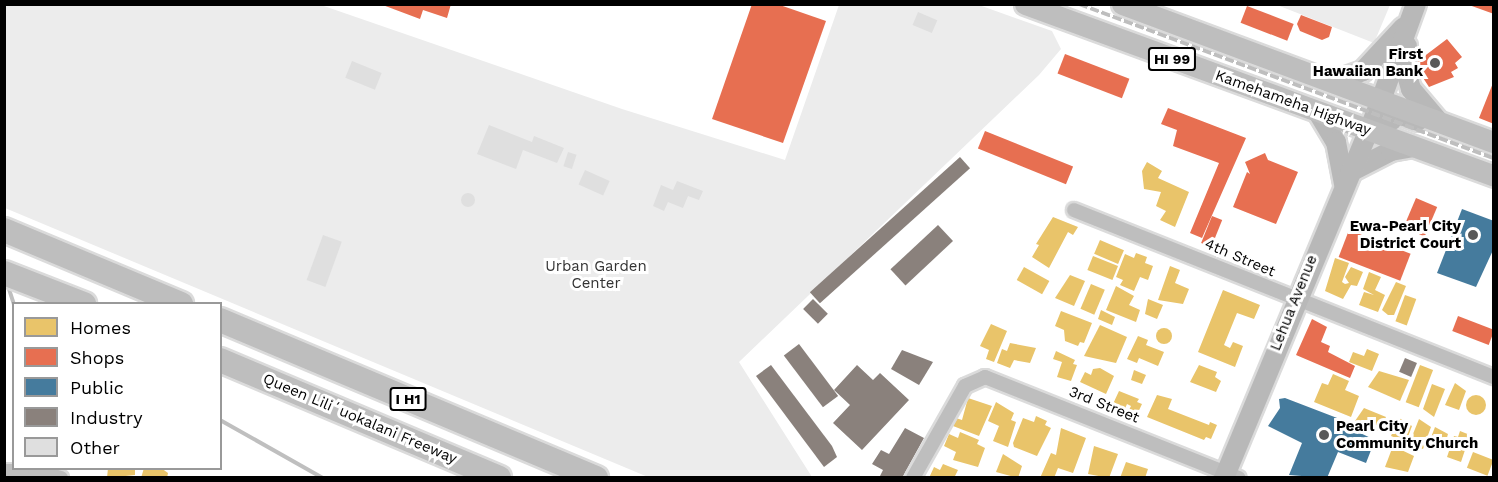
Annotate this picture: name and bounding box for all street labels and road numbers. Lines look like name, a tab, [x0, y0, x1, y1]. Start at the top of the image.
road number: HI 99	[1146, 48, 1198, 70]
street label: Kamehameha Highway	[1212, 66, 1374, 140]
street label: 4th Street	[1202, 235, 1278, 281]
street label: Lehua Avenue	[1266, 252, 1322, 354]
street label: Queen Liliʻuokalani Freeway	[260, 370, 460, 468]
street label: 3rd Street	[1066, 383, 1142, 427]
road number: I H1	[388, 388, 428, 410]

